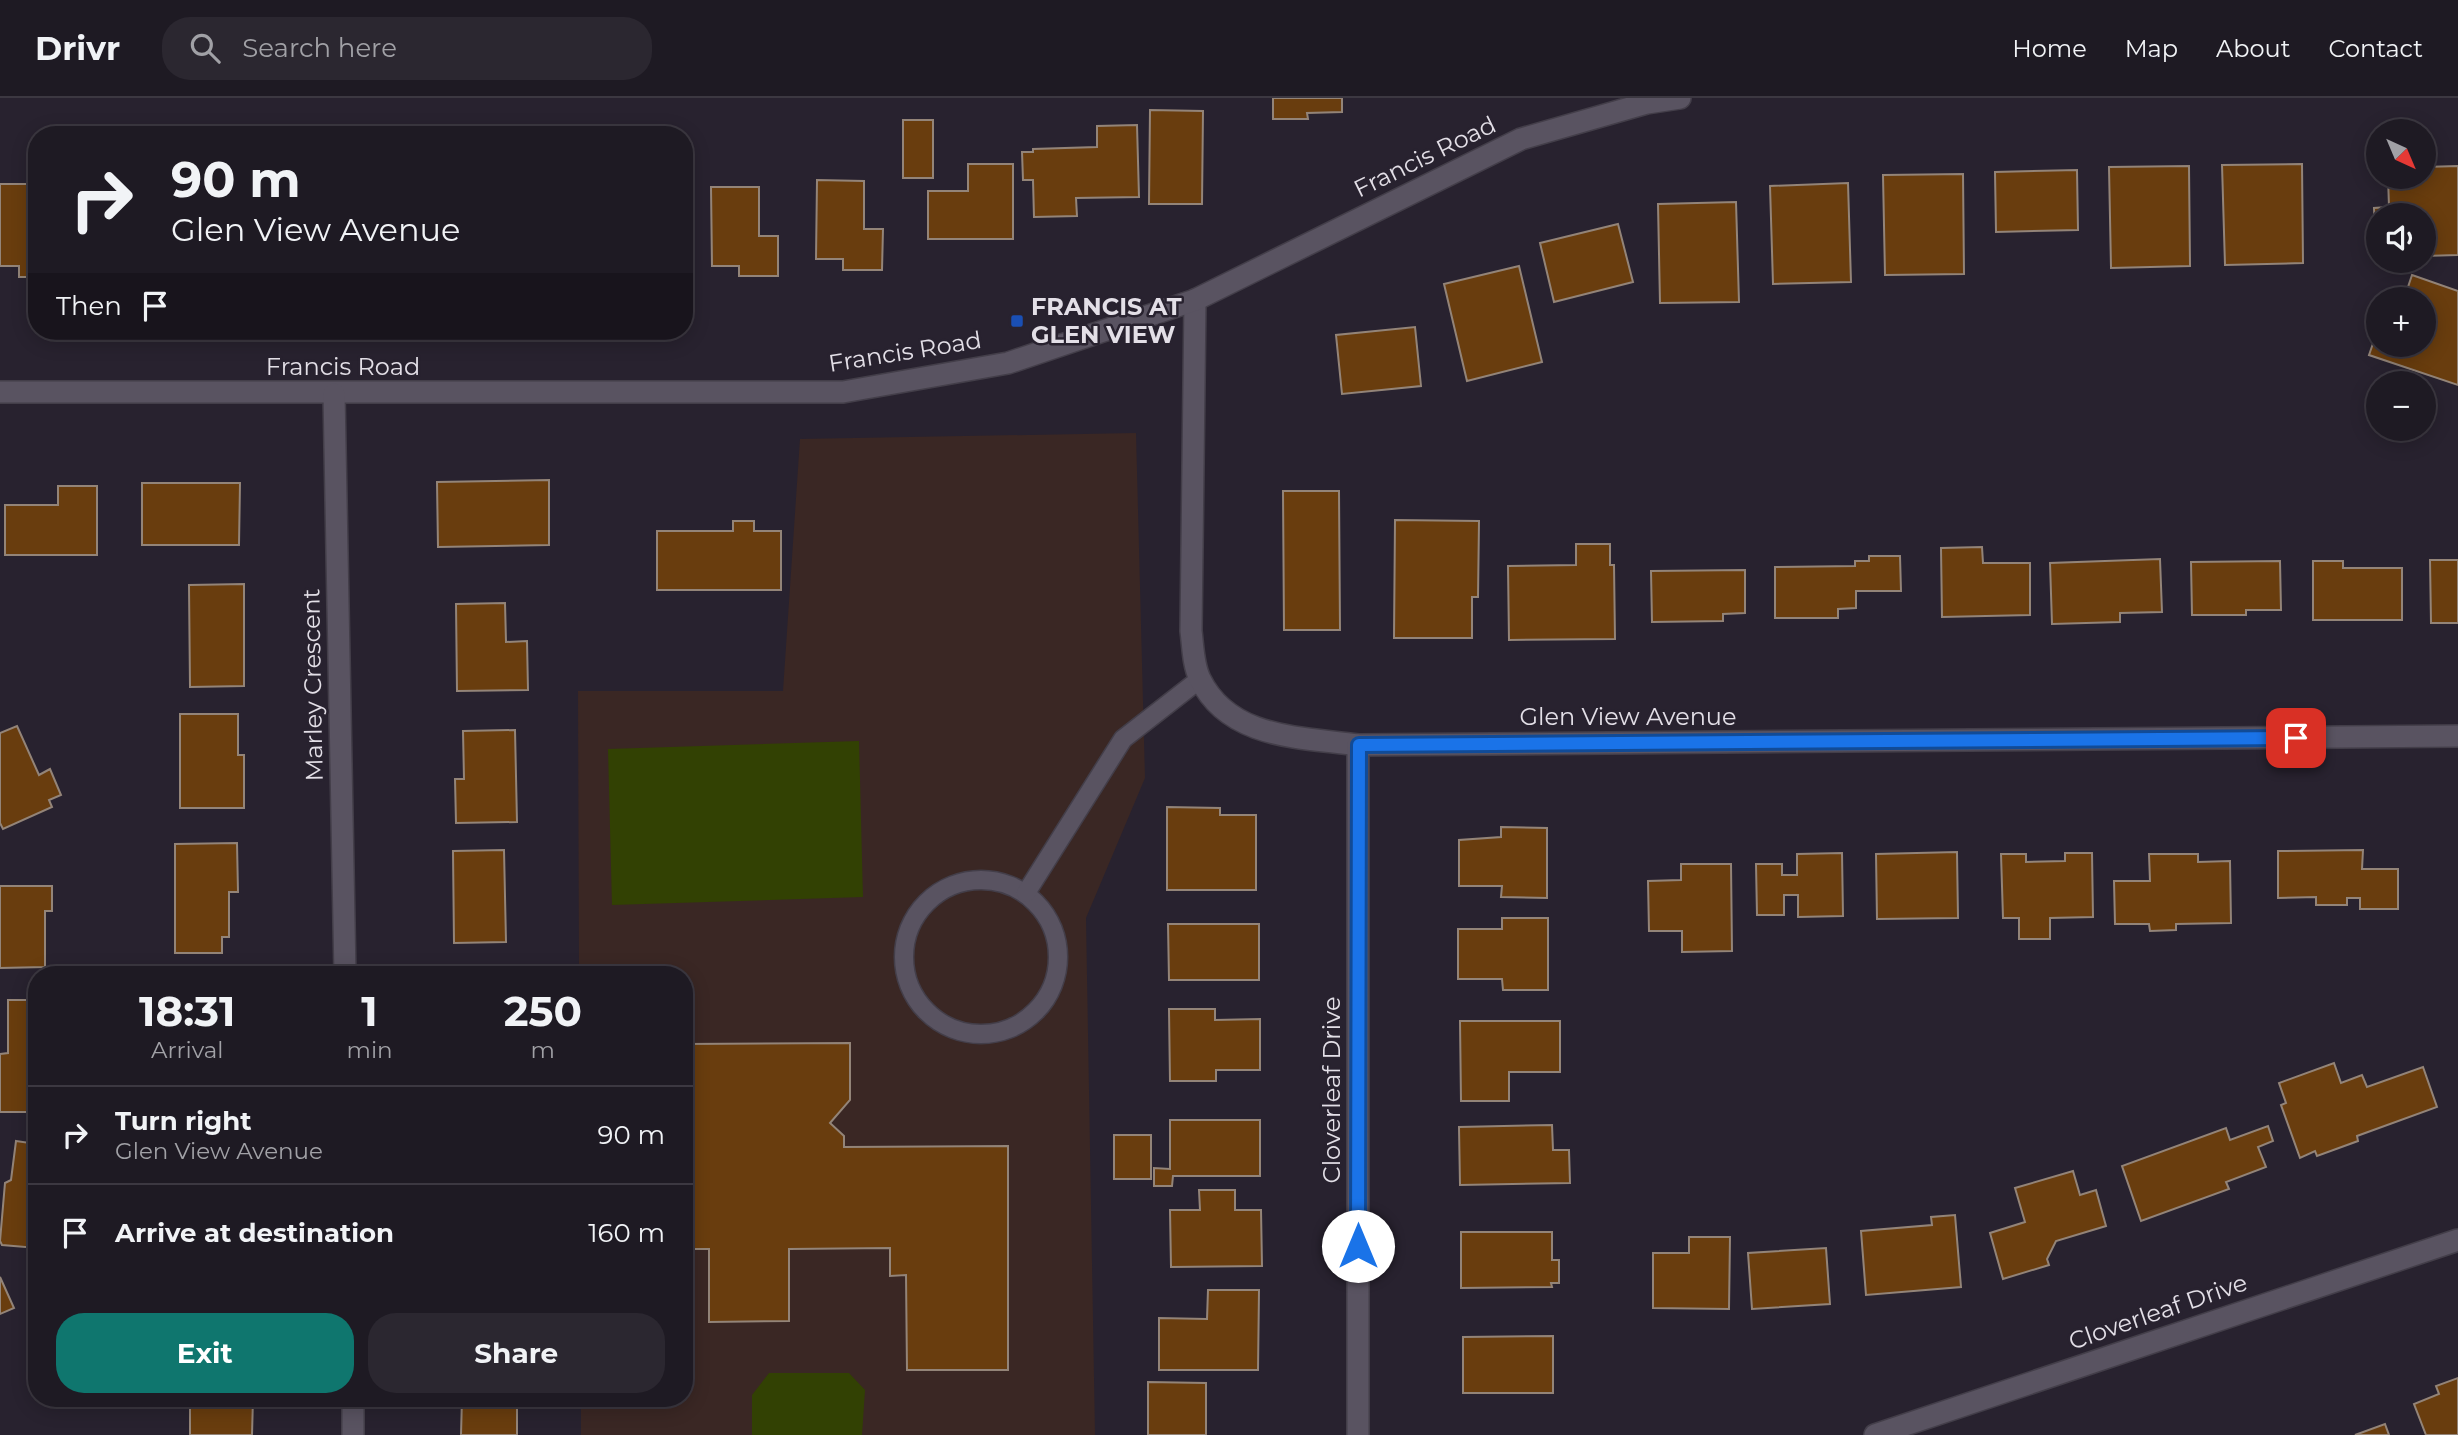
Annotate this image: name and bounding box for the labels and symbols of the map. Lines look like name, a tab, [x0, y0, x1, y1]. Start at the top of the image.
street label: Francis Road	[1349, 110, 1501, 203]
north arrow	[2366, 119, 2436, 189]
place label: FRANCIS AT GLEN VIEW	[1031, 292, 1182, 349]
marker: FRANCIS AT GLEN VIEW	[1009, 313, 1025, 329]
street label: Francis Road	[826, 325, 984, 378]
street label: Francis Road	[266, 352, 420, 381]
street label: Marley Crescent	[296, 588, 329, 782]
street label: Glen View Avenue	[1519, 702, 1737, 731]
pin	[2266, 708, 2326, 768]
street label: Cloverleaf Drive	[1317, 997, 1346, 1183]
position arrow	[1321, 1209, 1395, 1283]
street label: Cloverleaf Drive	[2065, 1267, 2251, 1356]

